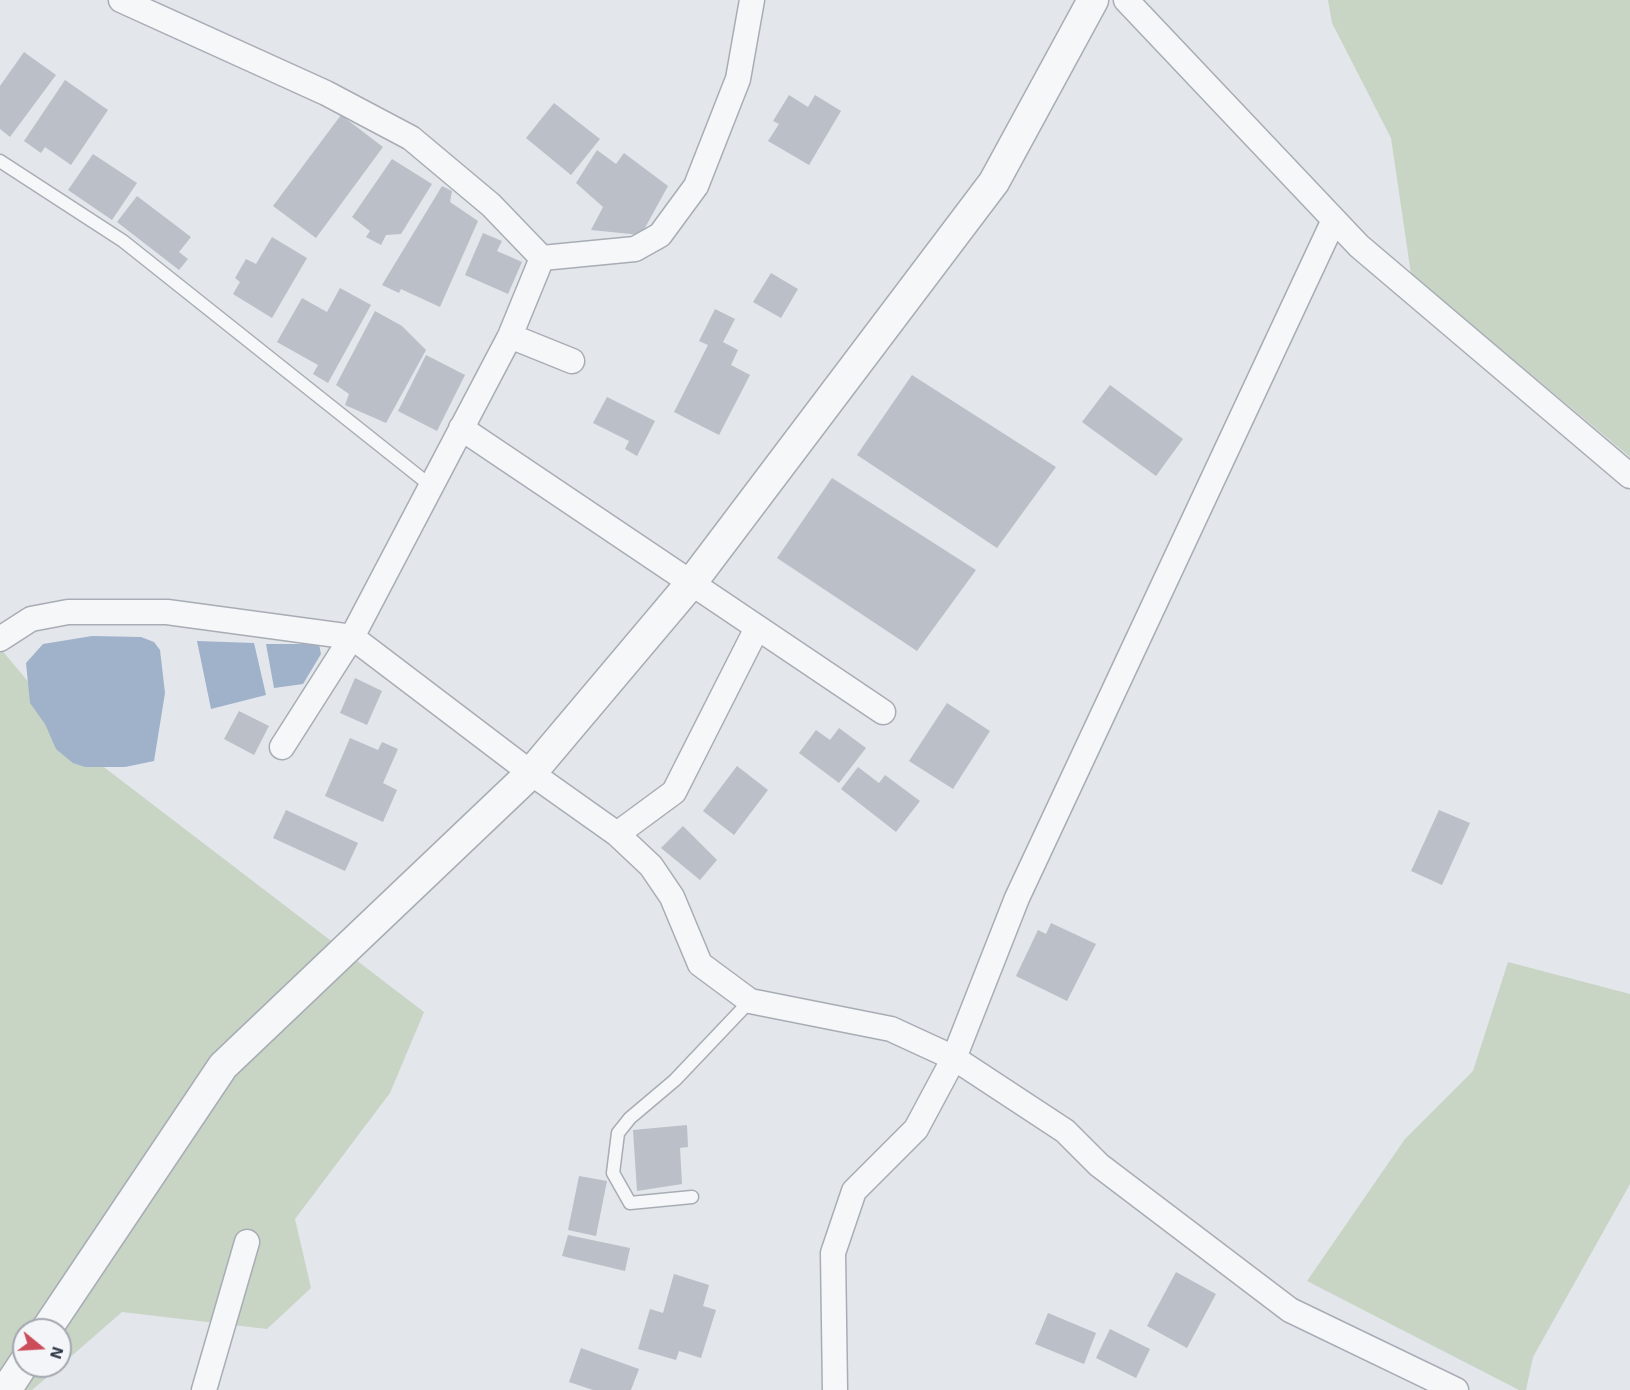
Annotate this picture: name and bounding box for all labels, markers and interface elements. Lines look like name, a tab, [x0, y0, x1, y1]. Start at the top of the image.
north arrow	[12, 1318, 72, 1378]
text: N	[47, 1345, 69, 1362]

